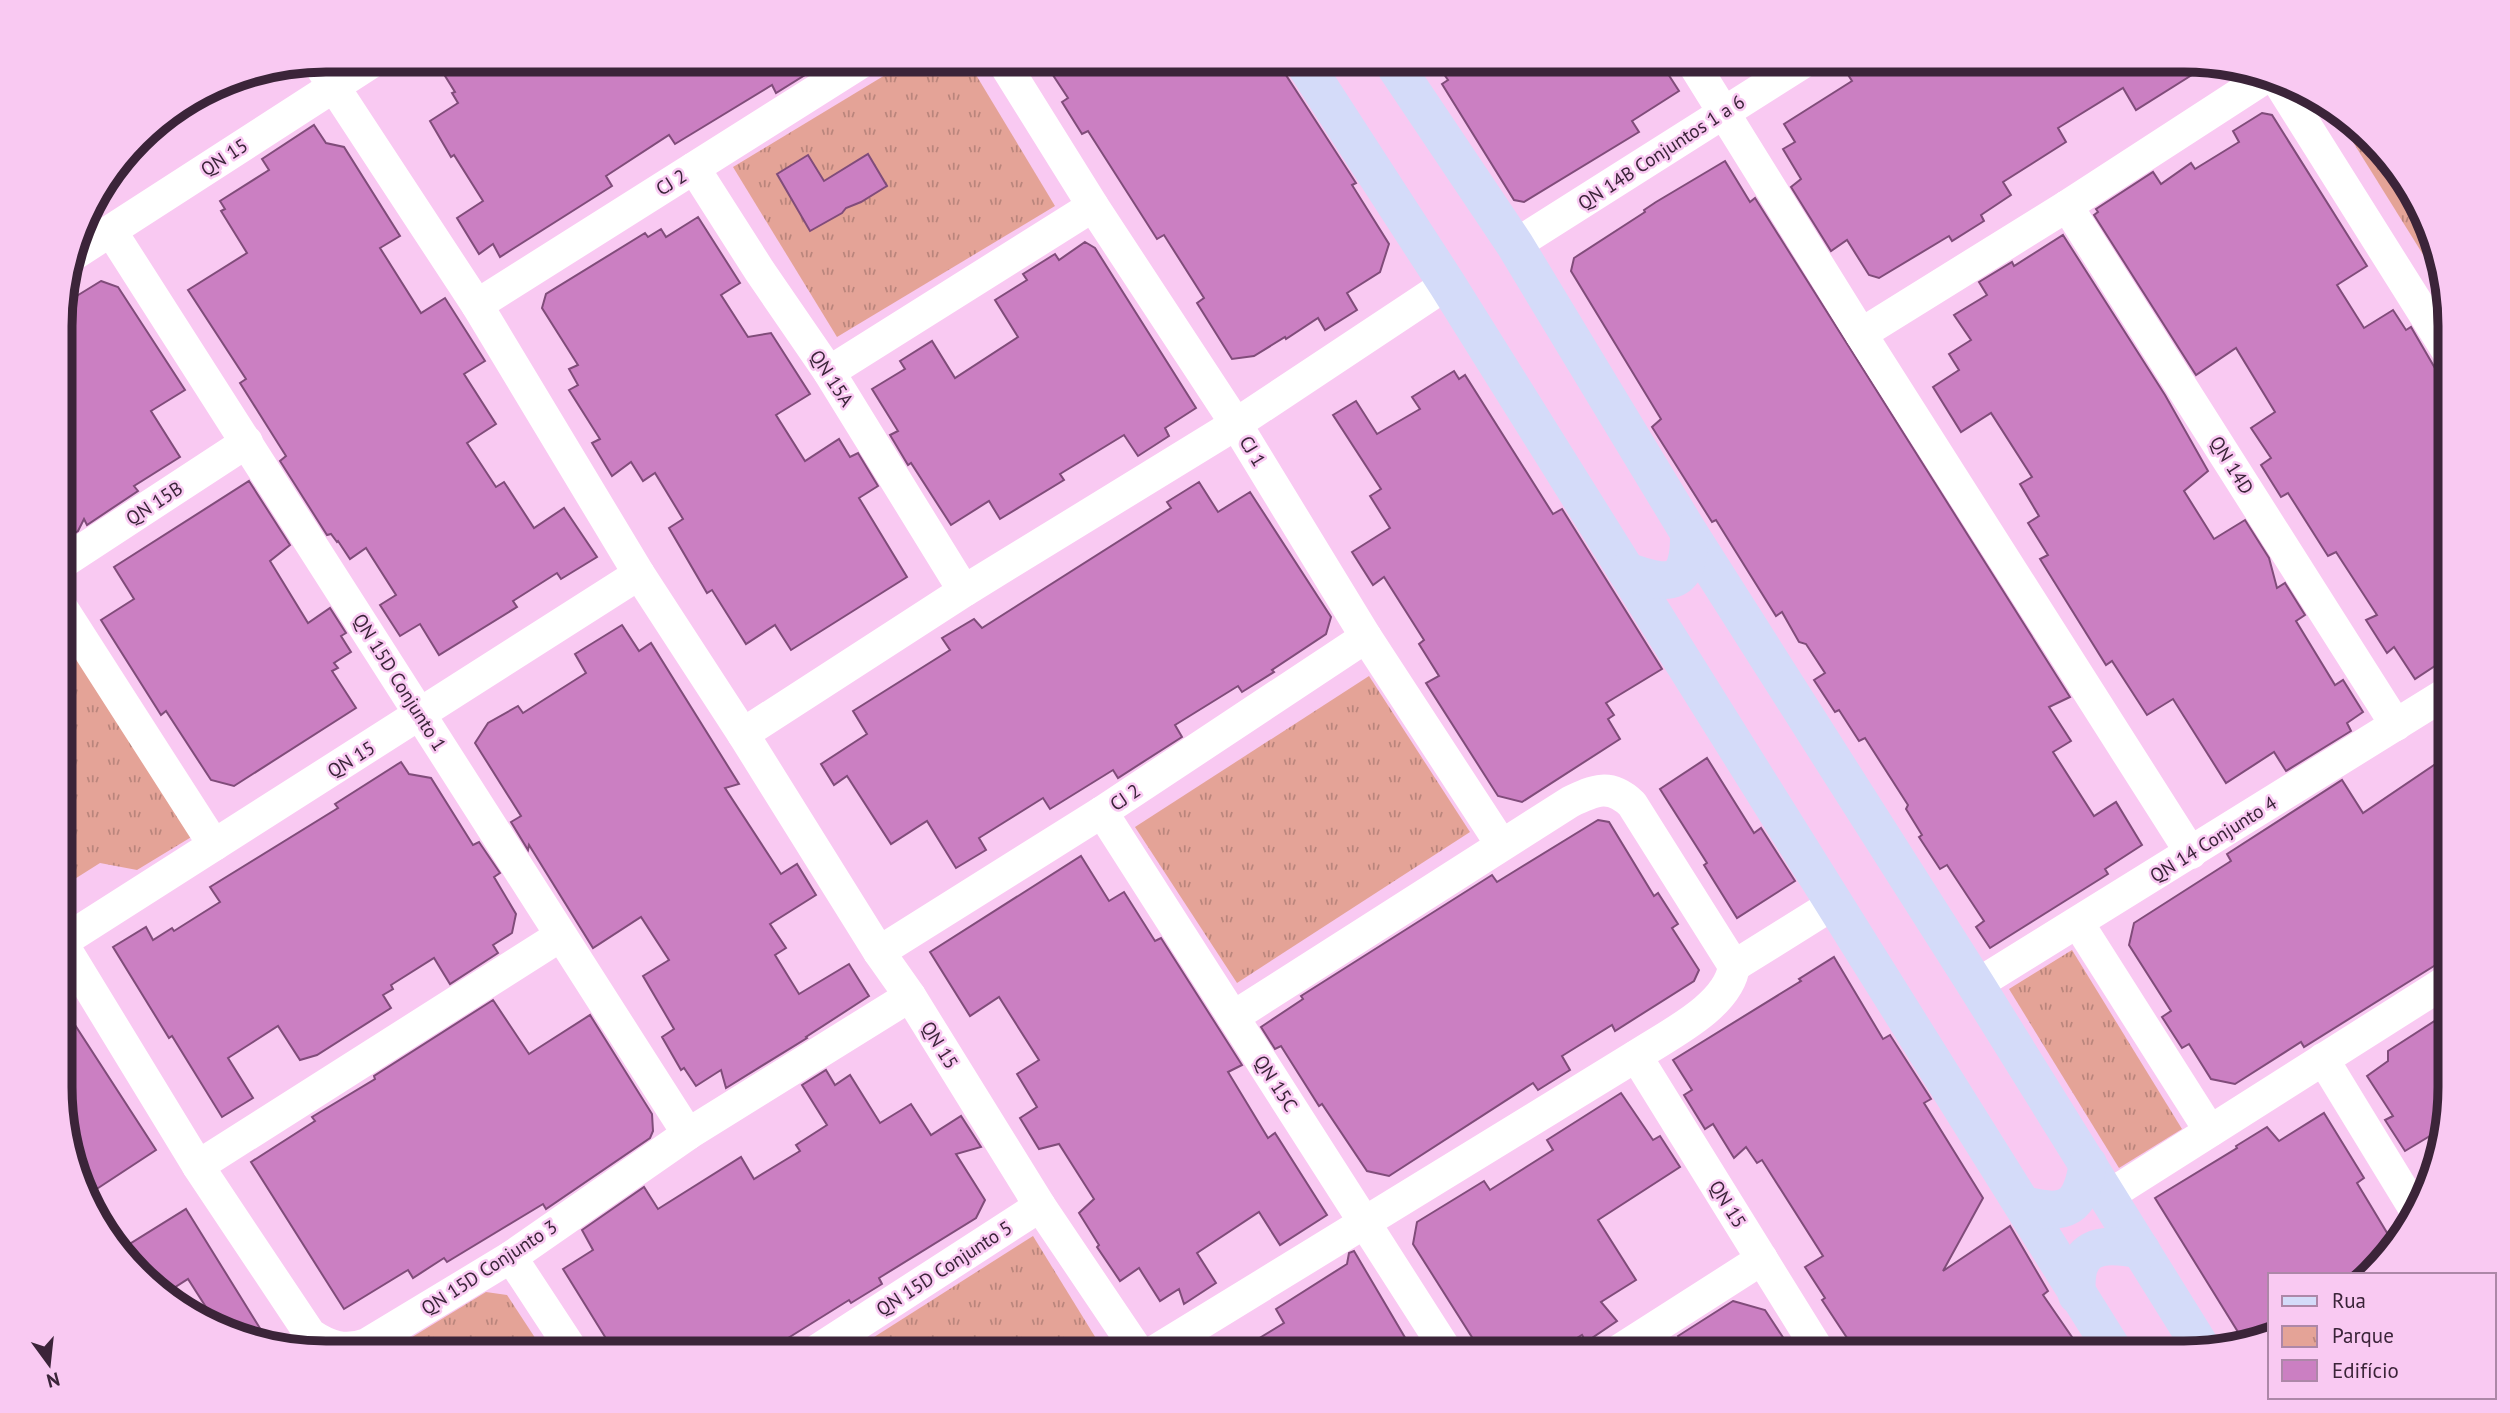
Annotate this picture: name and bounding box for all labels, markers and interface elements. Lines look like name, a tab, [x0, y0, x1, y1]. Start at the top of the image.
street label: QN 14B Conjuntos 1 a 6	[1573, 89, 1749, 215]
street label: QN 15	[196, 133, 252, 181]
street label: CJ 2	[651, 163, 691, 201]
street label: QN 15A	[805, 345, 859, 411]
street label: CJ 1	[1235, 431, 1271, 471]
street label: QN 14D	[2205, 432, 2259, 498]
street label: QN 15B	[121, 476, 187, 530]
street label: QN 15D Conjunto 1	[348, 609, 452, 755]
street label: QN 15	[323, 735, 379, 783]
street label: CJ 2	[1105, 778, 1145, 816]
street label: QN 14 Conjunto 4	[2145, 790, 2281, 888]
street label: QN 15	[916, 1017, 964, 1073]
street label: QN 15C	[1249, 1050, 1303, 1116]
street label: QN 15	[1704, 1176, 1752, 1232]
street label: QN 15D Conjunto 3	[416, 1214, 562, 1320]
street label: QN 15D Conjunto 5	[871, 1215, 1017, 1321]
legend	[2268, 1273, 2496, 1399]
text: Rua	[2332, 1287, 2366, 1314]
text: Parque	[2332, 1322, 2394, 1349]
north arrow	[14, 1329, 84, 1399]
text: Edifício	[2332, 1357, 2399, 1384]
text: N	[44, 1367, 63, 1394]

